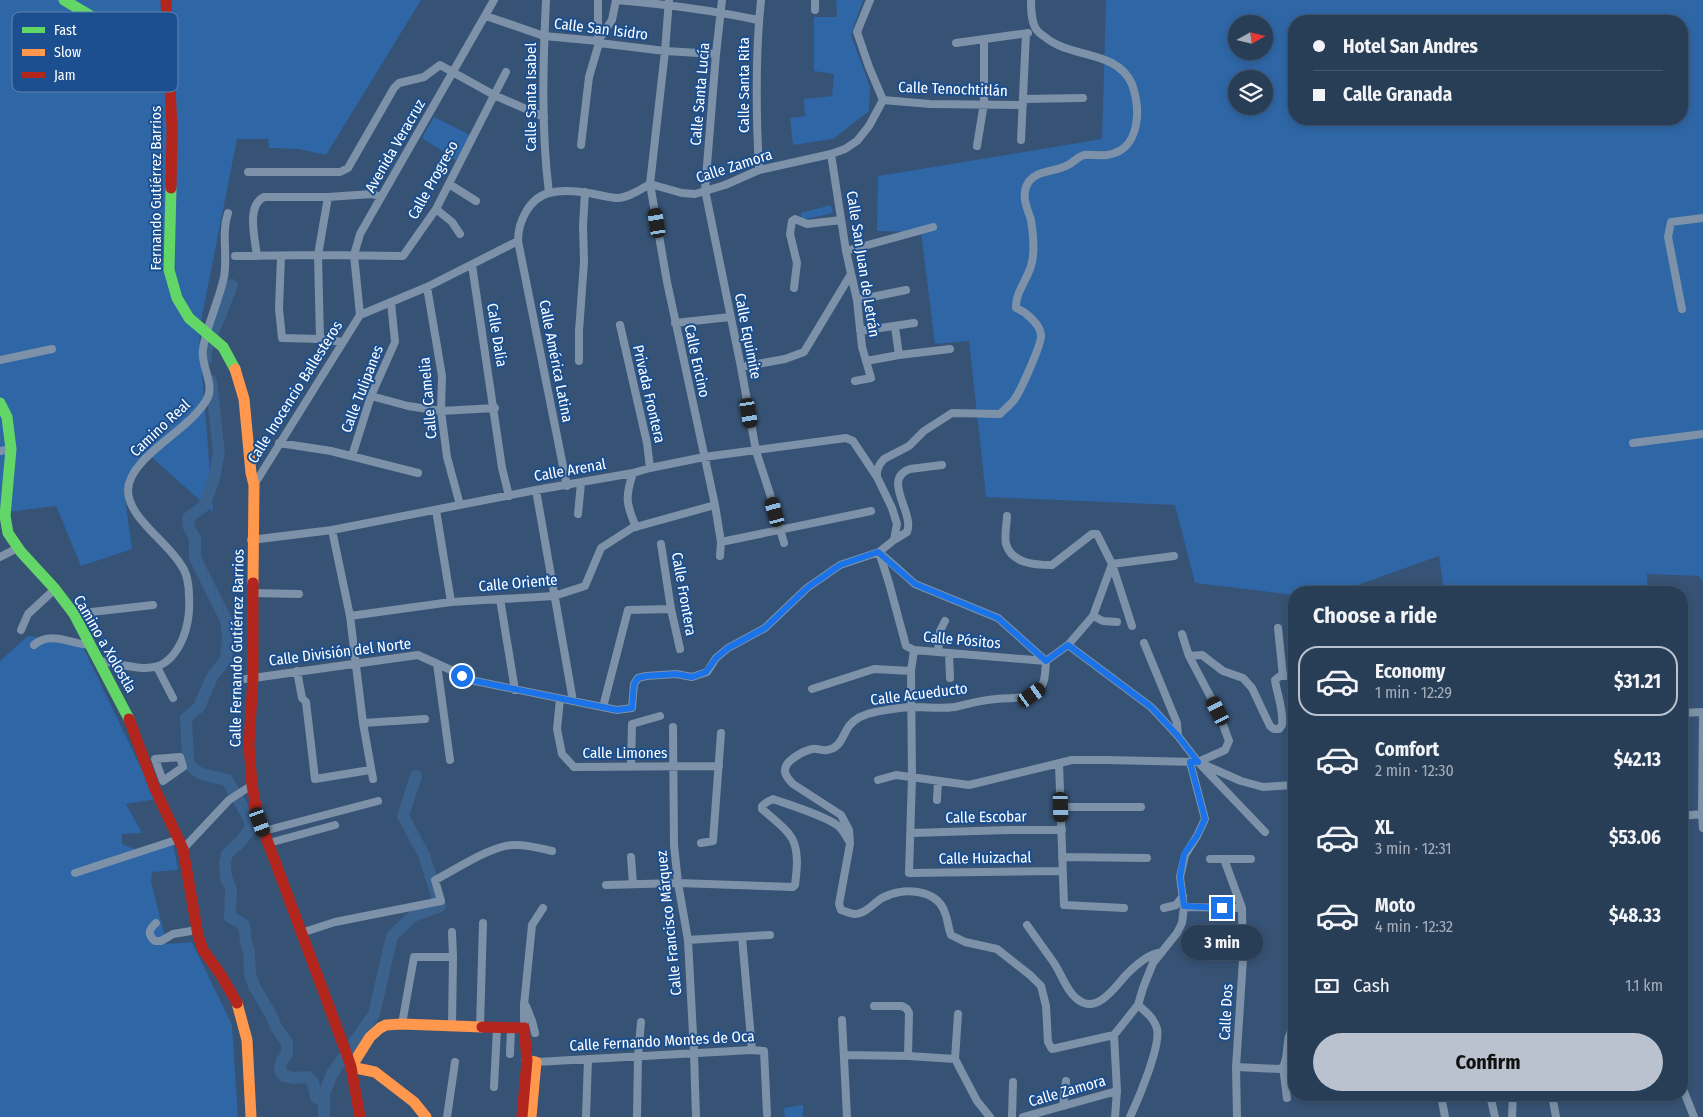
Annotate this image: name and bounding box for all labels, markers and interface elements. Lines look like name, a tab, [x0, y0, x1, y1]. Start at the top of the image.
legend	[12, 12, 178, 92]
street label: Calle San Isidro	[553, 14, 649, 44]
north arrow	[1228, 15, 1272, 60]
map controls	[1228, 15, 1273, 115]
text: Fast	[54, 22, 77, 39]
text: Hotel San Andres	[1343, 35, 1478, 58]
street label: Calle Santa Rita	[735, 37, 753, 133]
street label: Calle Santa Lucía	[687, 42, 713, 146]
street label: Calle Santa Isabel	[522, 43, 540, 151]
text: Slow	[54, 44, 81, 61]
text: Jam	[54, 67, 75, 84]
button: layers	[1228, 70, 1273, 115]
street label: Calle Tenochtitlán	[898, 78, 1008, 100]
text: Calle Granada	[1343, 83, 1452, 106]
street label: Avenida Veracruz	[361, 96, 429, 196]
street label: Fernando Gutiérrez Barrios	[147, 106, 165, 270]
street label: Calle Progreso	[404, 137, 462, 223]
street label: Calle Zamora	[694, 145, 774, 187]
street label: Calle San Juan de Letrán	[843, 189, 883, 339]
car	[647, 207, 666, 239]
street label: Calle Equimite	[731, 291, 765, 381]
street label: Calle América Latina	[535, 298, 577, 424]
street label: Calle Dalia	[483, 302, 511, 368]
street label: Calle Inocencio Ballesteros	[244, 317, 346, 467]
street label: Calle Encino	[680, 323, 714, 399]
street label: Calle Tulipanes	[337, 343, 387, 435]
street label: Privada Frontera	[629, 343, 669, 445]
street label: Calle Camelia	[415, 356, 441, 440]
street label: Camino Real	[126, 396, 194, 460]
car	[739, 397, 758, 429]
street label: Calle Arenal	[533, 455, 607, 485]
car	[763, 496, 786, 528]
street label: Calle Fernando Gutiérrez Barrios	[226, 549, 248, 747]
street label: Calle Frontera	[668, 551, 700, 637]
street label: Calle Oriente	[478, 571, 558, 595]
street label: Camino a Xolostla	[70, 592, 140, 696]
text: Choose a ride	[1313, 602, 1437, 629]
street label: Calle Pósitos	[922, 628, 1002, 652]
street label: Calle División del Norte	[268, 634, 412, 670]
icon: car	[1315, 659, 1360, 704]
text: Economy	[1375, 660, 1445, 683]
route start	[451, 665, 473, 687]
text: $31.21	[1614, 670, 1661, 693]
street label: Calle Acueducto	[869, 679, 969, 709]
car	[1015, 680, 1048, 710]
text: 1 min · 12:29	[1375, 683, 1452, 702]
car	[1204, 694, 1231, 728]
icon: car	[1315, 737, 1360, 782]
text: Comfort	[1375, 738, 1439, 761]
street label: Calle Limones	[582, 744, 668, 762]
text: $42.13	[1614, 748, 1661, 771]
text: 2 min · 12:30	[1375, 761, 1454, 780]
car	[1052, 792, 1069, 822]
car	[247, 805, 272, 839]
street label: Calle Escobar	[945, 807, 1028, 827]
icon: car	[1315, 815, 1360, 860]
text: XL	[1375, 816, 1394, 839]
text: $53.06	[1609, 826, 1661, 849]
text: 3 min · 12:31	[1375, 839, 1452, 858]
street label: Calle Huizachal	[938, 848, 1032, 868]
street label: Calle Francisco Márquez	[652, 850, 686, 996]
icon: car	[1315, 893, 1360, 938]
text: Moto	[1375, 894, 1415, 917]
route end	[1211, 897, 1233, 919]
text: $48.33	[1609, 904, 1661, 927]
text: 4 min · 12:32	[1375, 917, 1453, 936]
callout: 3 min	[1181, 926, 1263, 960]
text: 3 min	[1204, 933, 1240, 952]
icon: cash	[1313, 972, 1341, 1000]
text: Cash	[1353, 974, 1390, 997]
text: 1.1 km	[1625, 976, 1663, 995]
street label: Calle Dos	[1216, 983, 1236, 1041]
street label: Calle Fernando Montes de Oca	[569, 1027, 755, 1055]
button: Confirm	[1313, 1033, 1663, 1091]
street label: Calle Zamora	[1026, 1071, 1108, 1111]

